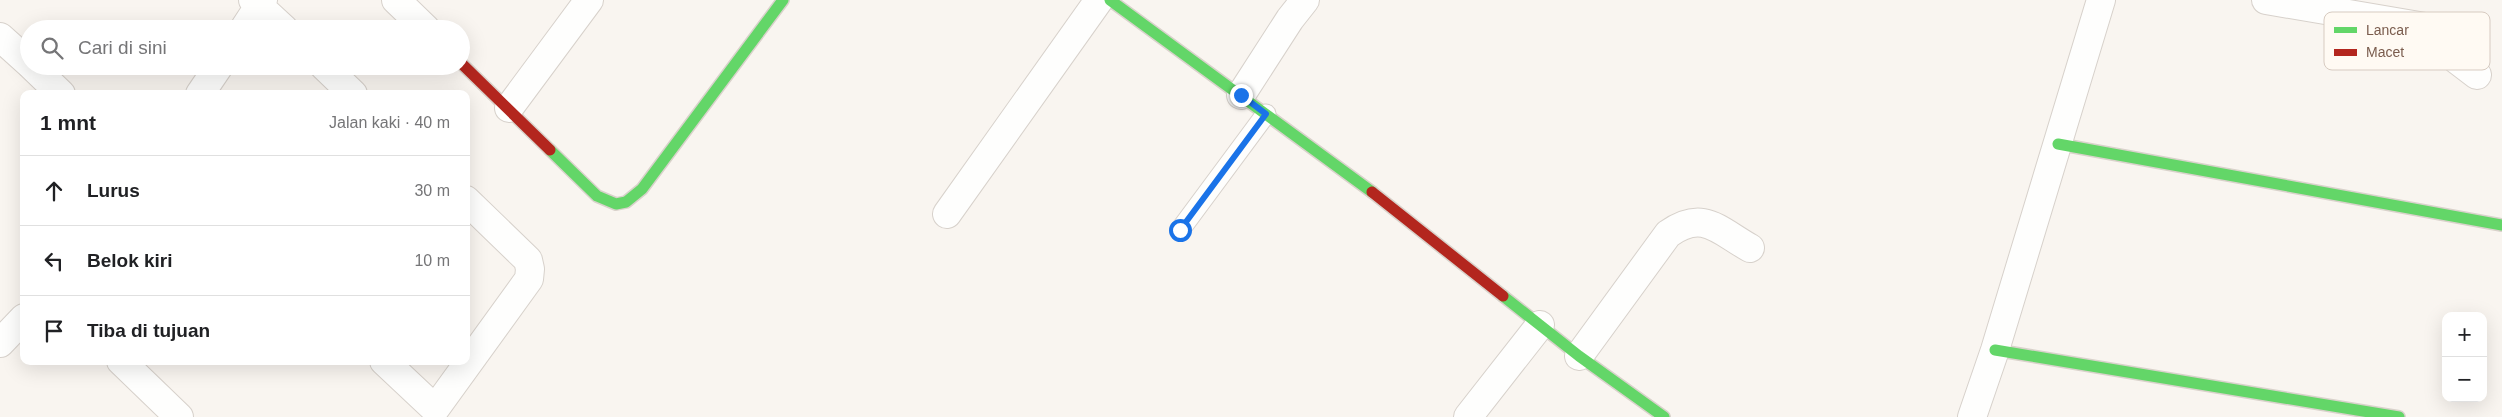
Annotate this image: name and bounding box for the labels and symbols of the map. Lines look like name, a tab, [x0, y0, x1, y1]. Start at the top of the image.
legend	[2324, 12, 2490, 70]
text: Lancar	[2366, 22, 2409, 38]
text: Macet	[2366, 44, 2404, 60]
route end	[1230, 84, 1253, 107]
route start	[1169, 219, 1192, 242]

